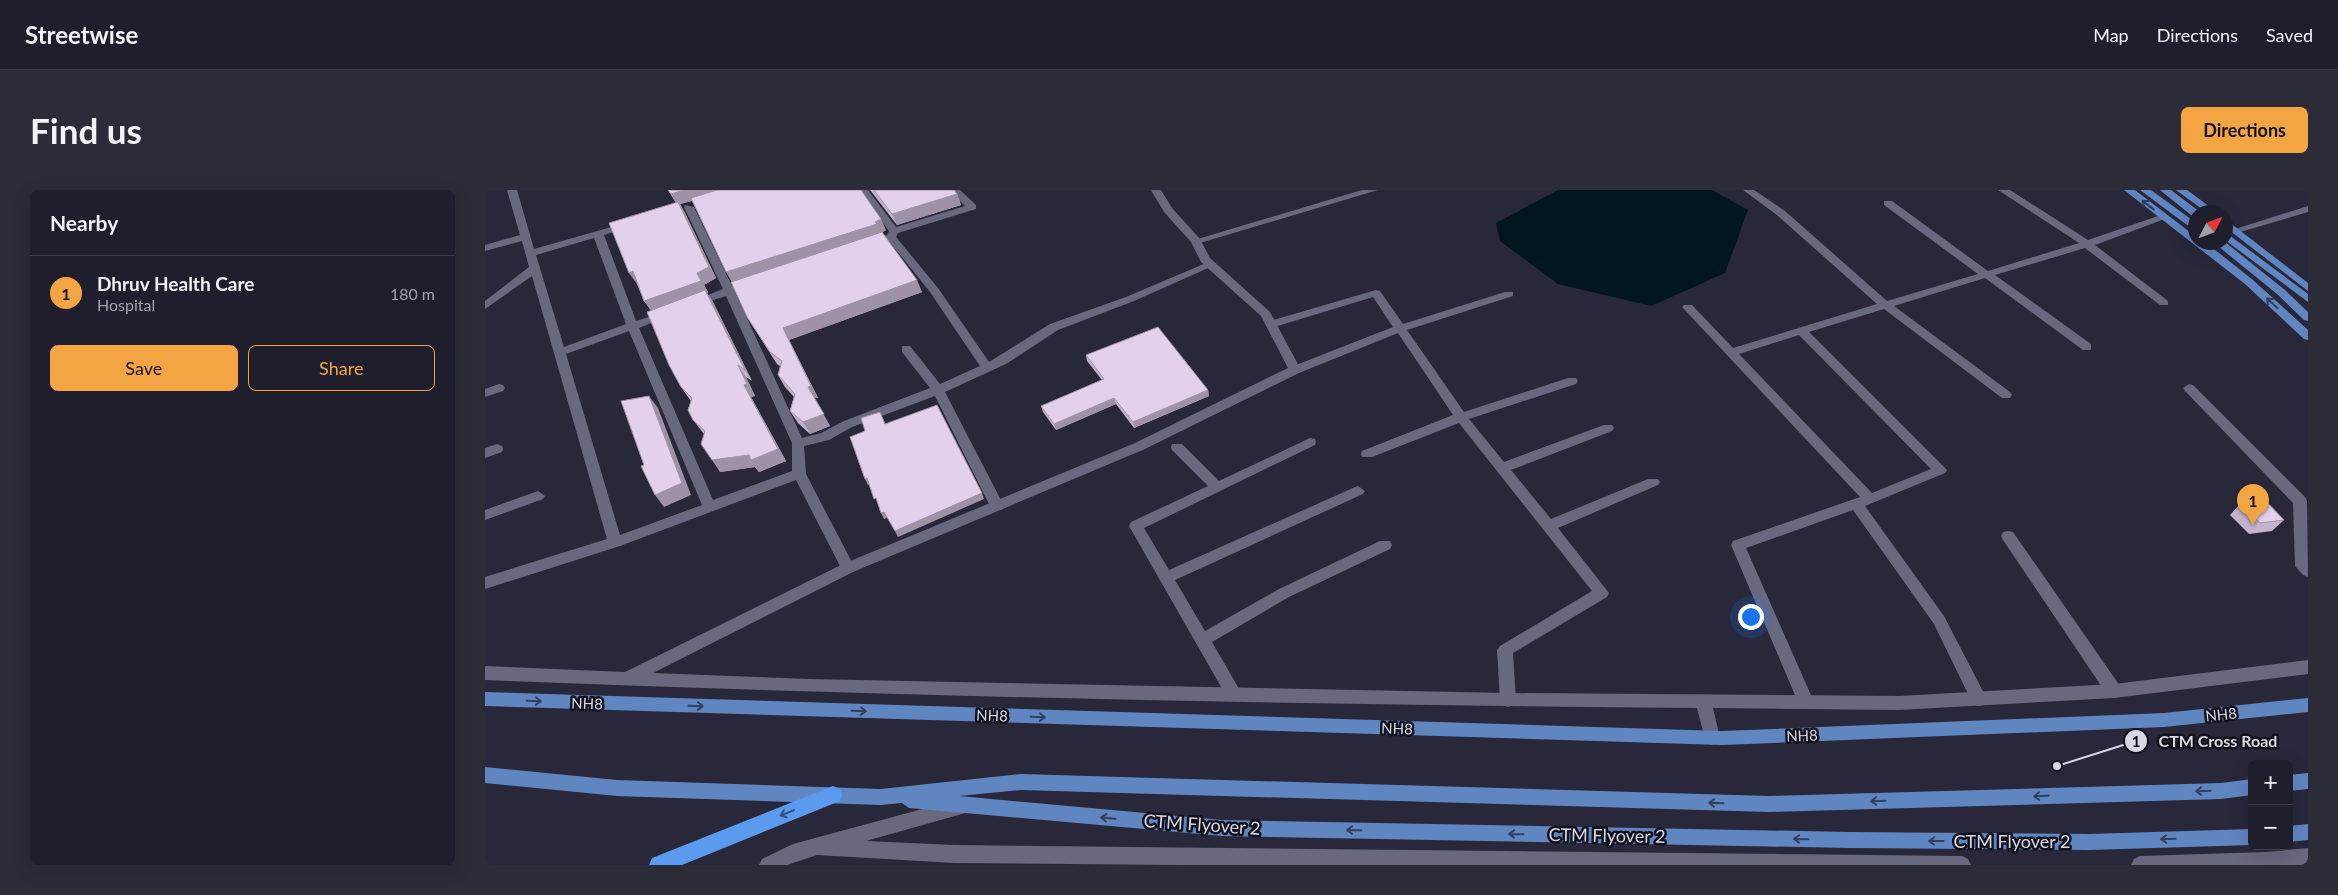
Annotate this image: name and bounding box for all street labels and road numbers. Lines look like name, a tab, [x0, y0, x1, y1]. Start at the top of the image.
street label: NH8	[571, 693, 603, 713]
street label: NH8	[2204, 703, 2238, 725]
street label: NH8	[976, 705, 1008, 725]
street label: NH8	[1381, 718, 1413, 738]
street label: NH8	[1786, 725, 1818, 745]
street label: CTM Flyover 2	[1143, 809, 1261, 839]
street label: CTM Flyover 2	[1548, 823, 1666, 847]
street label: CTM Flyover 2	[1954, 830, 2070, 852]

